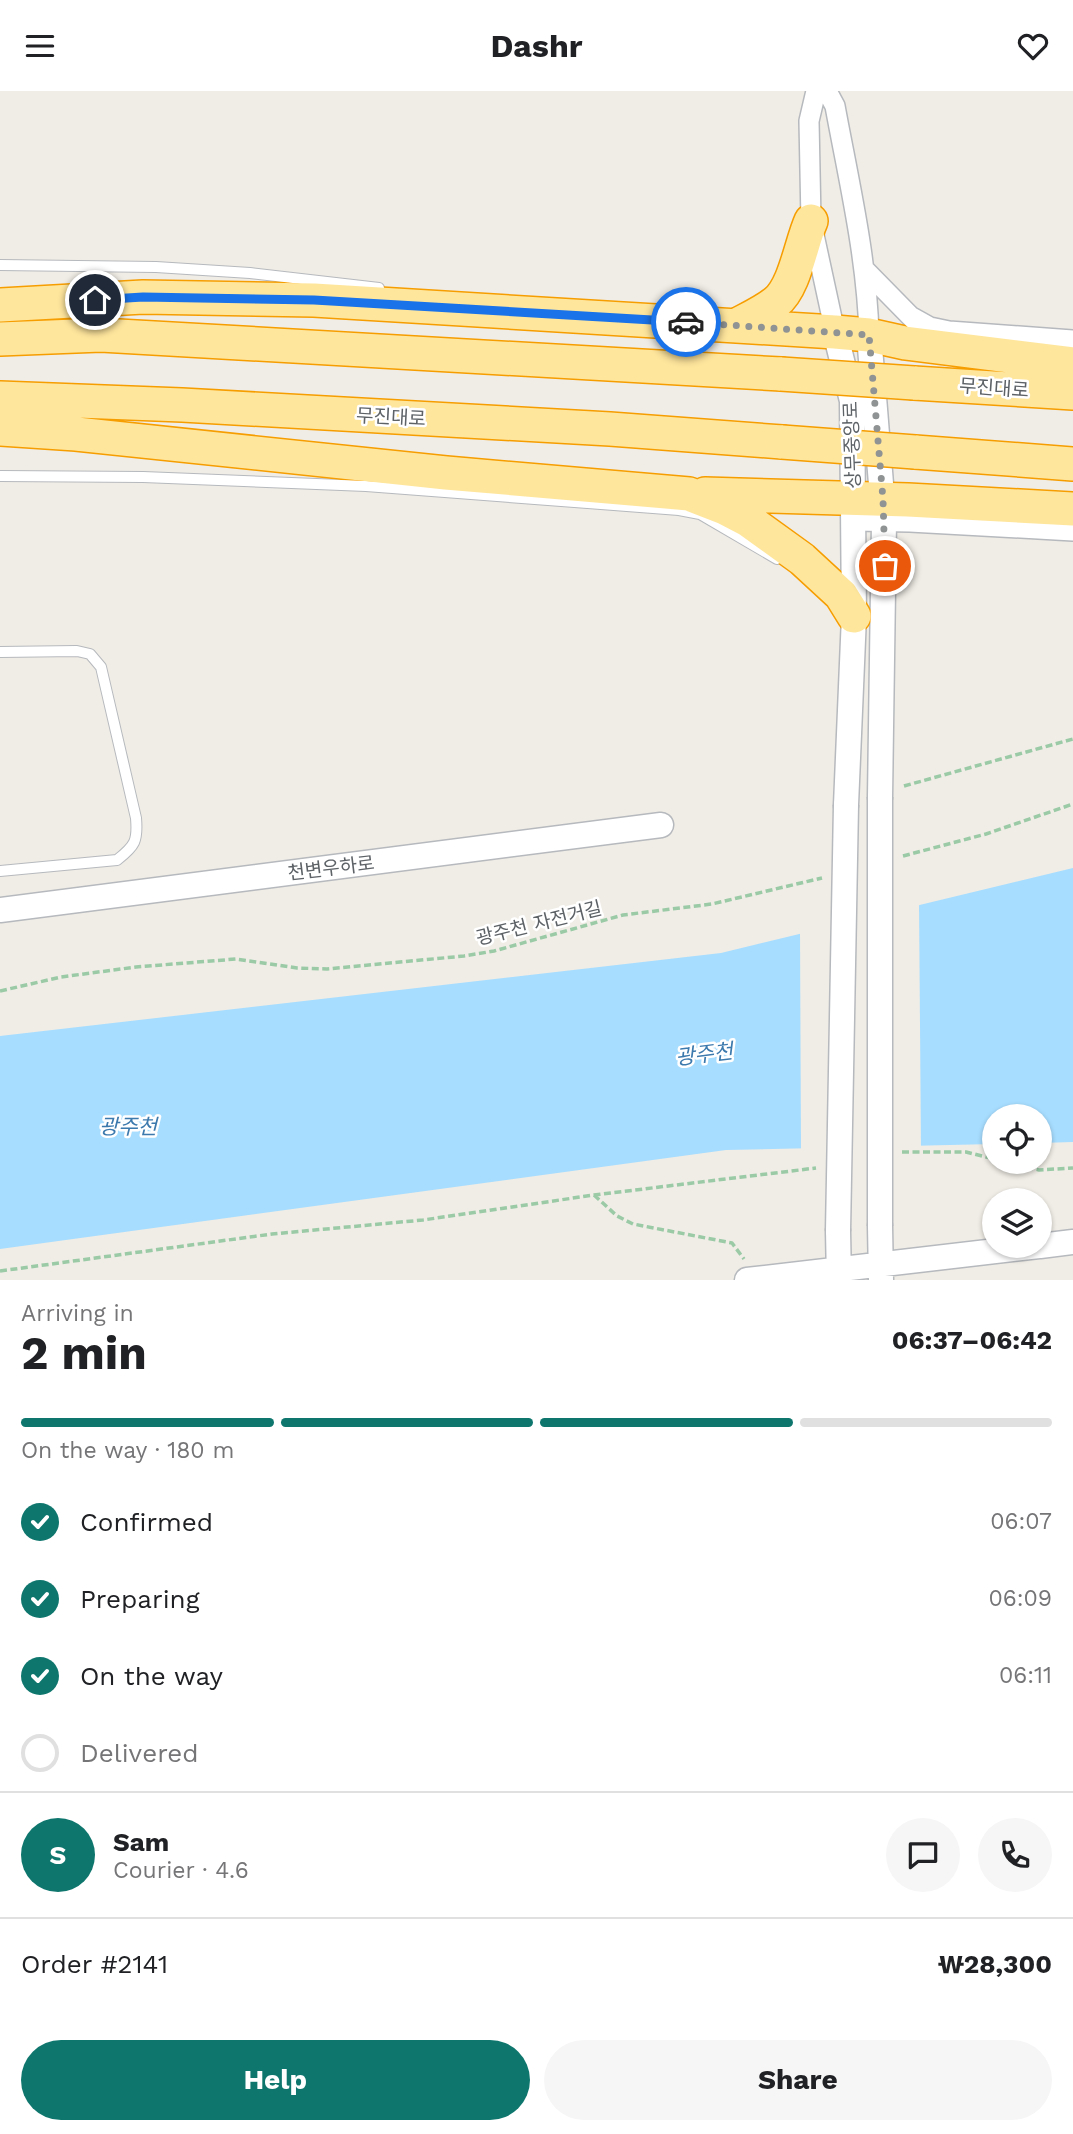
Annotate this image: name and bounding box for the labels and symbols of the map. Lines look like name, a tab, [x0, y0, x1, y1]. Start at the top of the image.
pin	[65, 270, 125, 330]
courier	[651, 287, 721, 357]
street label: 무진대로	[958, 374, 1030, 402]
street label: 상무중앙로	[839, 401, 865, 489]
street label: 무진대로	[355, 404, 427, 430]
pin	[855, 536, 915, 596]
street label: 천변우하로	[286, 851, 376, 885]
street label: 광주천 자전거길	[474, 896, 604, 950]
water label: 광주천	[674, 1038, 737, 1070]
water label: 광주천	[99, 1114, 160, 1139]

